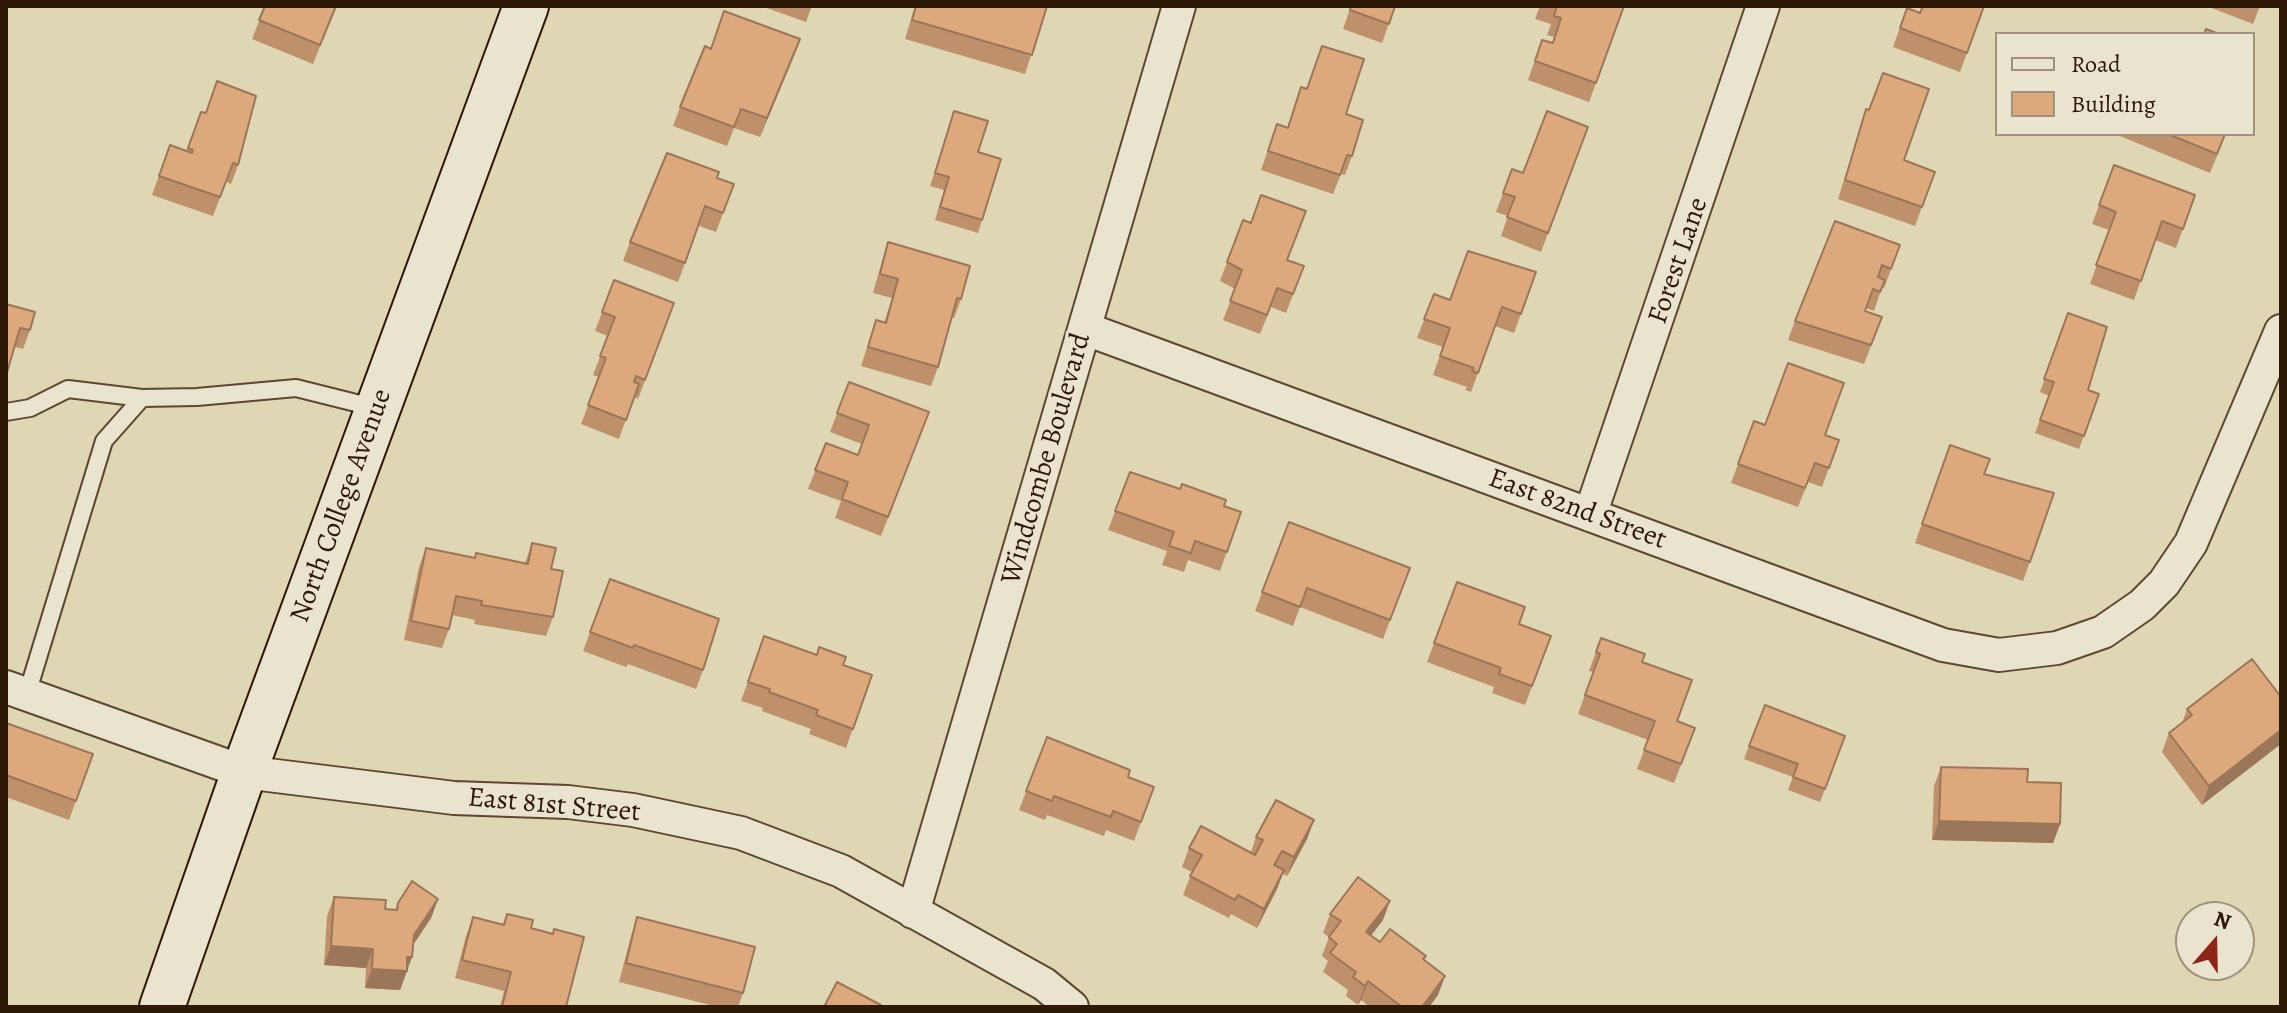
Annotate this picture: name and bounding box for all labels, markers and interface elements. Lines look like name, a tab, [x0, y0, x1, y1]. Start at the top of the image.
legend	[1995, 32, 2255, 136]
text: Road	[2071, 48, 2121, 80]
text: Building	[2071, 88, 2156, 120]
street label: Forest Lane	[1642, 194, 1716, 328]
street label: Windcombe Boulevard	[995, 330, 1099, 588]
street label: North College Avenue	[284, 385, 400, 627]
street label: East 82nd Street	[1484, 462, 1670, 558]
street label: East 81st Street	[466, 782, 642, 830]
north arrow	[2175, 901, 2255, 981]
text: N	[2210, 903, 2235, 937]

